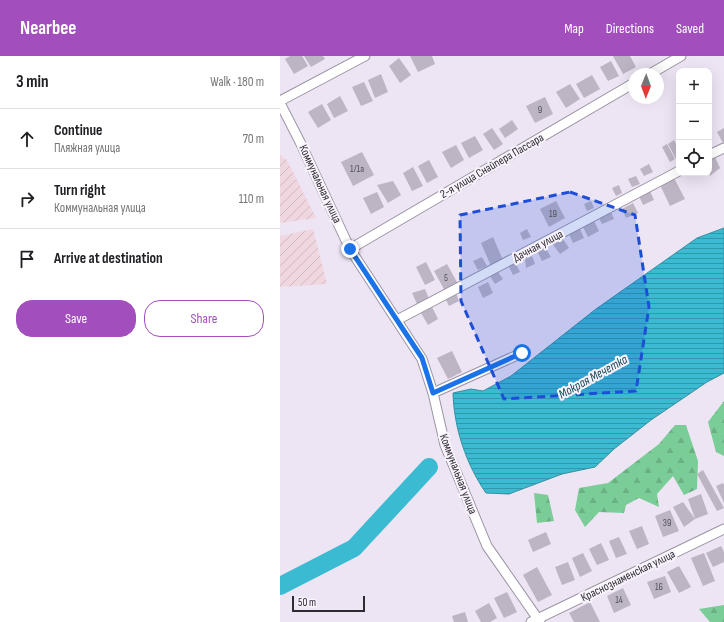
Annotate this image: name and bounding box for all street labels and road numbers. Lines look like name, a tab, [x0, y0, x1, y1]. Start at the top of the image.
street label: 2-я улица Снайпера Пассара	[437, 130, 547, 202]
street label: Коммунальная улица	[295, 142, 345, 226]
street label: Дачная улица	[510, 226, 566, 265]
street label: Коммунальная улица	[436, 432, 480, 517]
street label: Краснознаменская улица	[578, 546, 678, 605]

